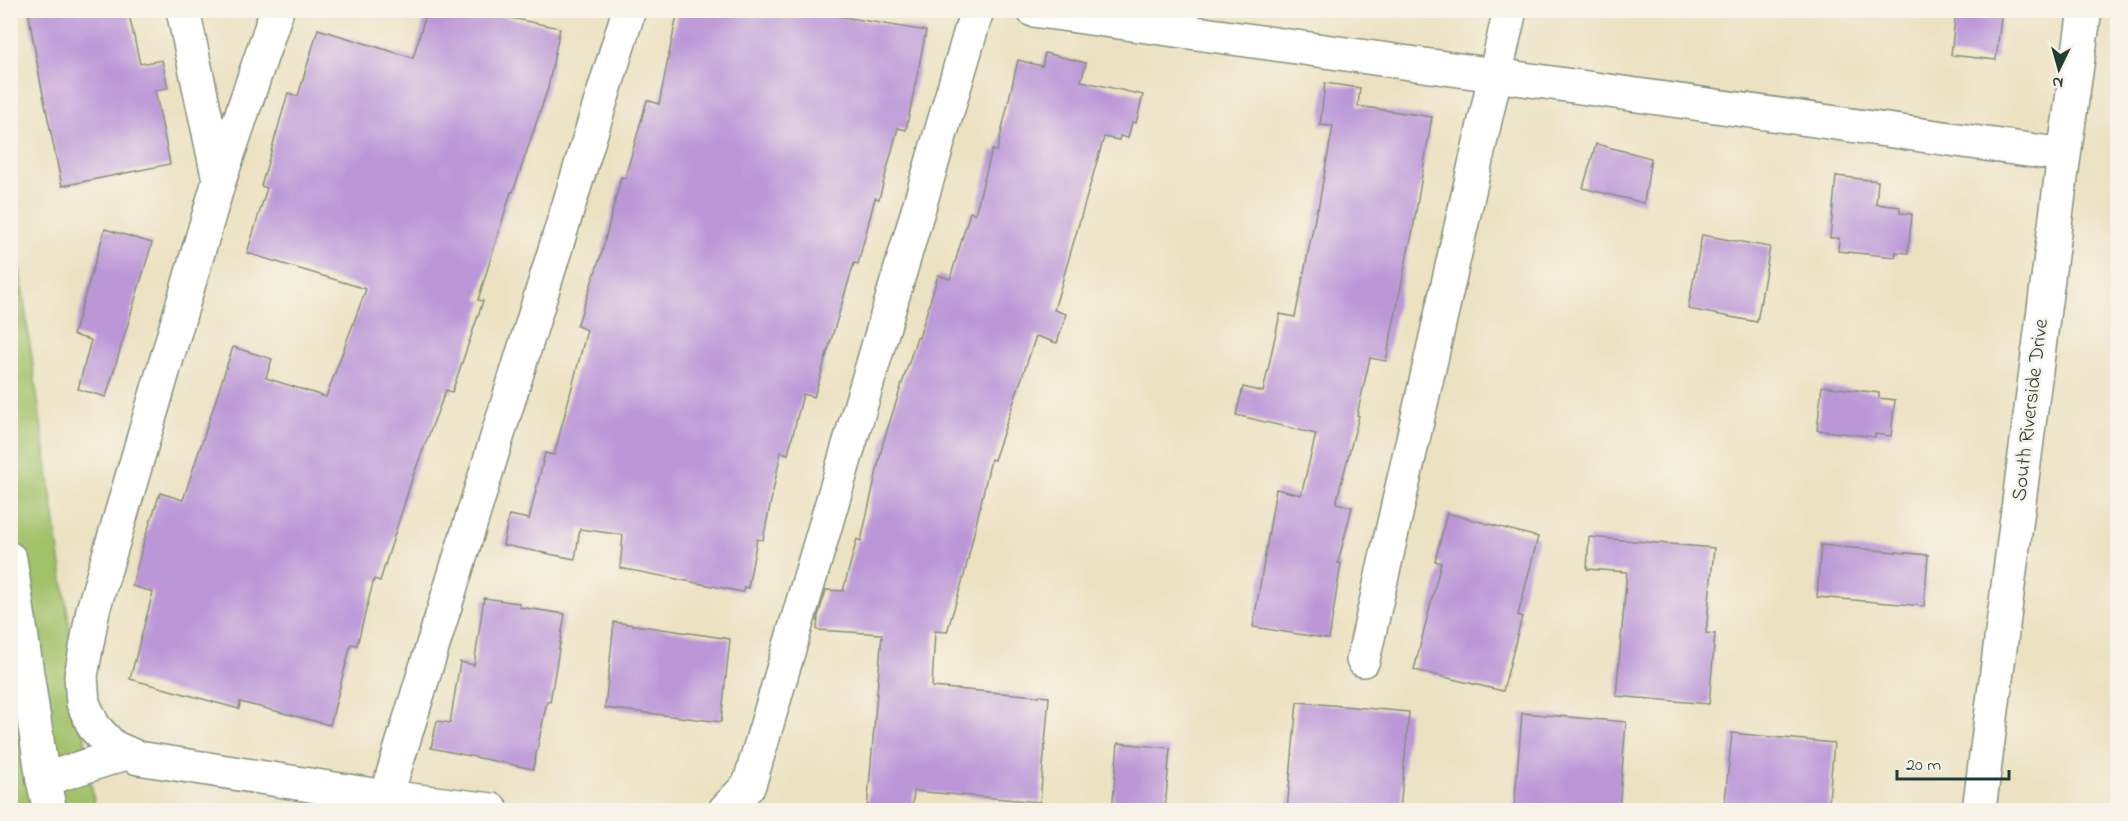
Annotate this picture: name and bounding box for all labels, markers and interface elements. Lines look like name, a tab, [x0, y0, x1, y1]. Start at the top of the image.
north arrow	[2029, 39, 2089, 99]
text: N	[2051, 70, 2064, 94]
street label: South Riverside Drive	[2005, 317, 2057, 503]
scale bar	[1897, 743, 2010, 781]
text: 20 m	[1906, 753, 1941, 779]

